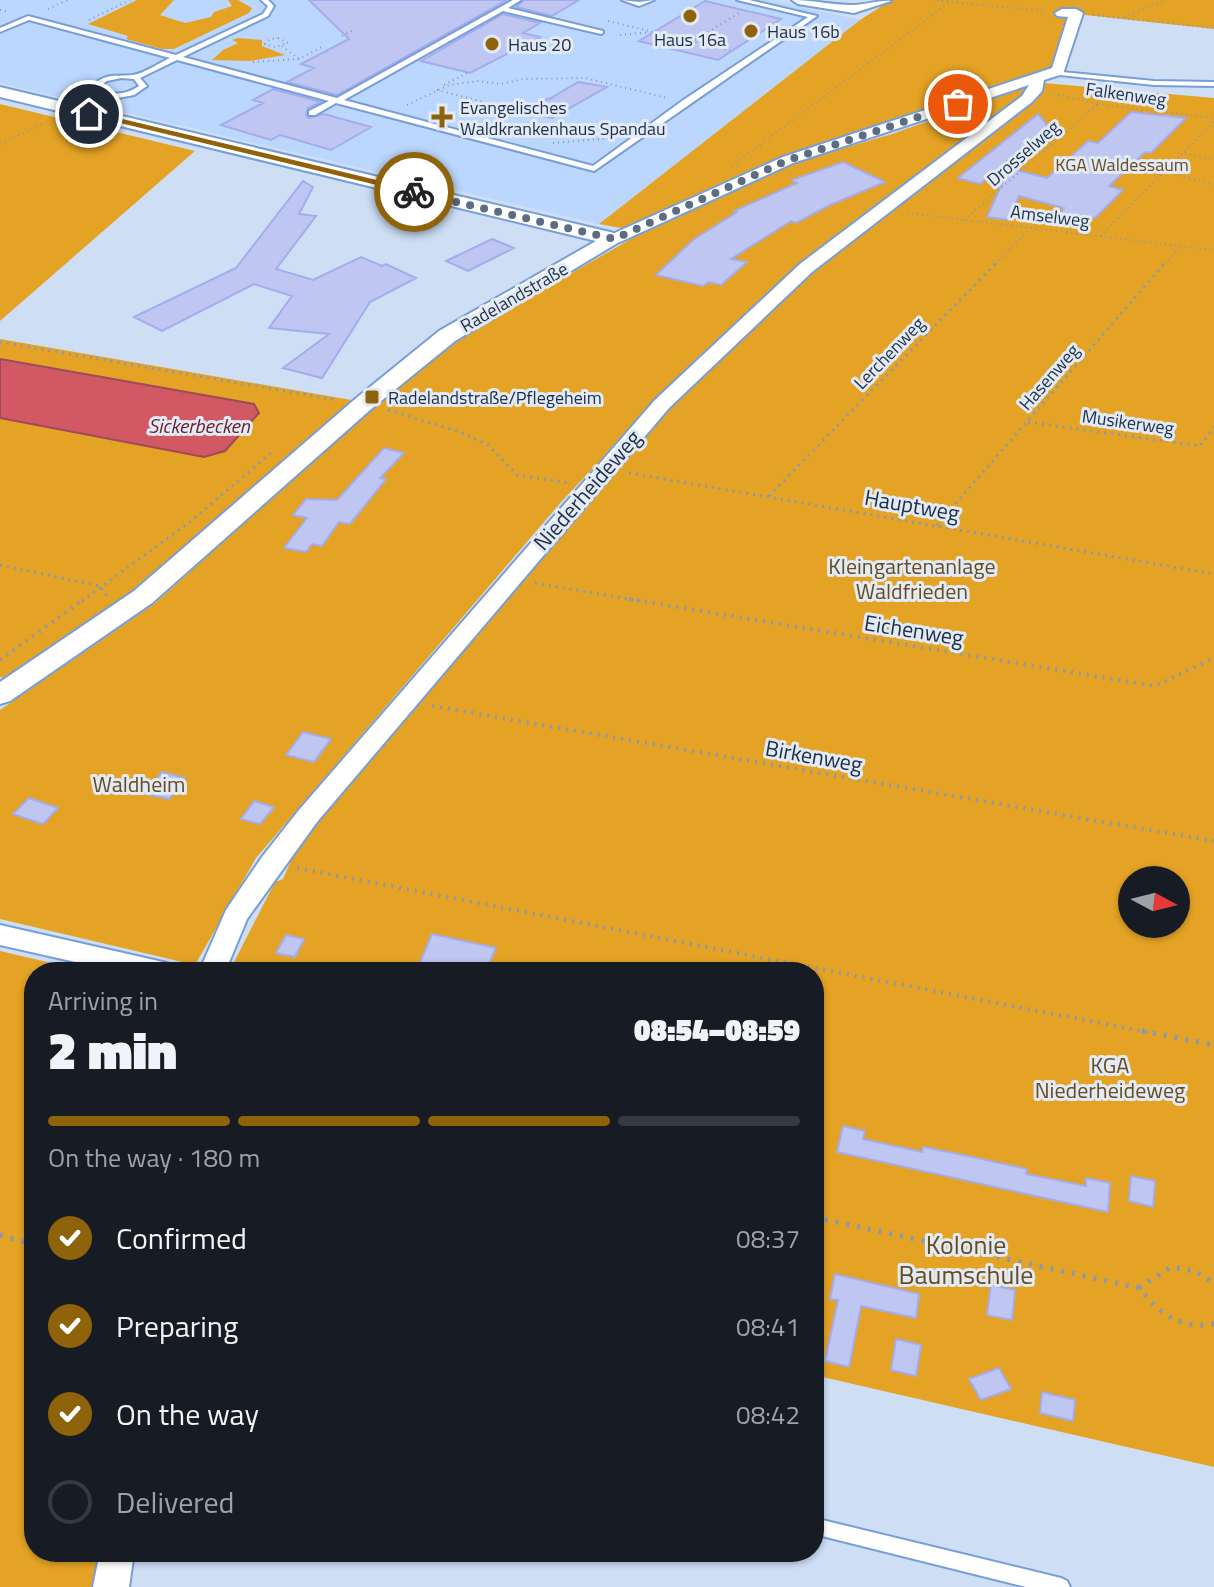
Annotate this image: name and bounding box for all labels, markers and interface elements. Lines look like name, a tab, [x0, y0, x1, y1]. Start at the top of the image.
marker: Haus 16a	[681, 7, 699, 25]
place label: Haus 16b	[767, 18, 840, 45]
marker: Haus 16b	[742, 22, 760, 40]
place label: Haus 16a	[654, 26, 726, 53]
place label: Haus 20	[508, 31, 571, 58]
marker: Haus 20	[483, 35, 501, 53]
pin	[924, 70, 992, 138]
street label: Falkenweg	[1084, 75, 1168, 113]
pin	[55, 80, 123, 148]
icon: bag	[936, 82, 980, 126]
icon: home	[67, 92, 111, 136]
place label: Evangelisches Waldkrankenhaus Spandau	[460, 94, 666, 142]
marker: Evangelisches Waldkrankenhaus Spandau	[431, 106, 453, 128]
street label: Drosselweg	[981, 114, 1065, 192]
park label: KGA Waldessaum	[1055, 151, 1189, 178]
courier	[374, 152, 454, 232]
icon: bike	[392, 170, 436, 214]
street label: Amselweg	[1009, 198, 1091, 234]
street label: Radelandstraße	[455, 255, 573, 339]
street label: Lerchenweg	[847, 311, 931, 395]
street label: Hasenweg	[1013, 338, 1085, 416]
place label: Radelandstraße/Pflegeheim	[388, 384, 602, 411]
marker: Radelandstraße/Pflegeheim	[363, 388, 381, 406]
street label: Musikerweg	[1080, 402, 1176, 442]
water label: Sickerbecken	[148, 410, 251, 441]
street label: Niederheideweg	[525, 422, 649, 558]
street label: Hauptweg	[862, 480, 962, 530]
park label: Kleingartenanlage Waldfrieden	[828, 549, 996, 608]
street label: Eichenweg	[862, 605, 966, 655]
street label: Birkenweg	[763, 731, 865, 781]
park label: Waldheim	[92, 767, 186, 801]
north arrow	[1118, 866, 1190, 938]
map controls	[1118, 866, 1190, 938]
text: Arriving in	[48, 981, 158, 1020]
text: 08:54–08:59	[634, 1007, 800, 1053]
text: 2 min	[48, 1010, 177, 1089]
park label: KGA Niederheideweg	[1035, 1048, 1185, 1107]
text: On the way · 180 m	[48, 1138, 260, 1177]
text: Confirmed	[116, 1215, 247, 1261]
icon: check	[48, 1216, 92, 1260]
text: 08:37	[736, 1219, 800, 1258]
park label: Kolonie Baumschule	[899, 1225, 1033, 1294]
text: Preparing	[116, 1303, 238, 1349]
icon: check	[48, 1304, 92, 1348]
text: 08:41	[736, 1307, 800, 1346]
text: On the way	[116, 1391, 259, 1437]
icon: check	[48, 1392, 92, 1436]
text: 08:42	[736, 1395, 800, 1434]
text: Delivered	[116, 1479, 234, 1525]

